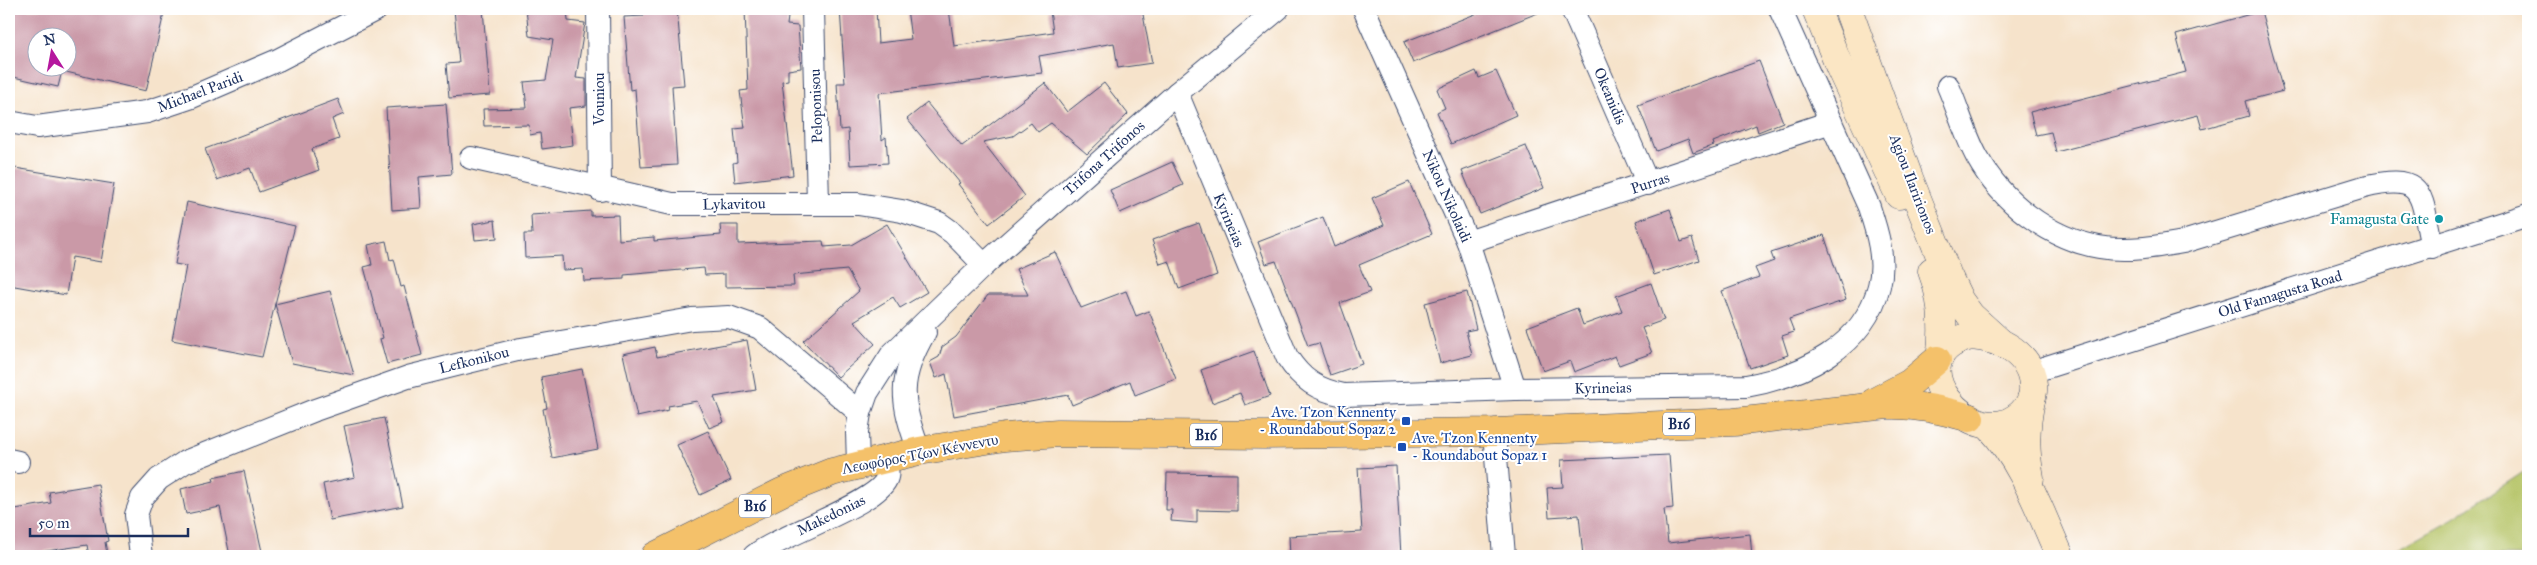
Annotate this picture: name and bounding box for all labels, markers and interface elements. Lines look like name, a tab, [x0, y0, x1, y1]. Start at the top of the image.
north arrow	[28, 28, 78, 78]
text: N	[42, 30, 57, 49]
street label: Okeanidis	[1590, 65, 1630, 127]
street label: Michael Paridi	[155, 67, 245, 117]
street label: Peloponisou	[806, 68, 826, 144]
street label: Vouniou	[590, 73, 608, 126]
street label: Trifona Trifonos	[1060, 117, 1148, 199]
street label: Agiou Ilaririonos	[1885, 131, 1940, 236]
street label: Nikou Nikolaidi	[1418, 147, 1476, 245]
street label: Purras	[1628, 168, 1672, 198]
street label: Kyrineias	[1210, 190, 1248, 250]
street label: Lykavitou	[702, 194, 766, 214]
place label: Famagusta Gate	[2330, 210, 2429, 228]
marker: Famagusta Gate	[2433, 213, 2445, 225]
street label: Old Famagusta Road	[2216, 266, 2344, 321]
street label: Lefkonikou	[437, 343, 511, 377]
street label: Kyrineias	[1574, 379, 1632, 397]
place label: Ave. Tzon Kennenty - Roundabout Sopaz 2	[1259, 403, 1397, 438]
road number: B16	[1663, 412, 1695, 436]
marker: Ave. Tzon Kennenty - Roundabout Sopaz 2	[1400, 415, 1412, 427]
road number: B16	[1190, 424, 1222, 446]
place label: Ave. Tzon Kennenty - Roundabout Sopaz 1	[1411, 429, 1547, 464]
street label: Λεωφόρος Τζων Κέννεντυ	[840, 430, 1000, 478]
marker: Ave. Tzon Kennenty - Roundabout Sopaz 1	[1396, 441, 1408, 453]
street label: Makedonias	[794, 491, 868, 539]
road number: B16	[739, 494, 771, 518]
scale bar	[30, 505, 188, 537]
text: 50 m	[38, 514, 70, 532]

